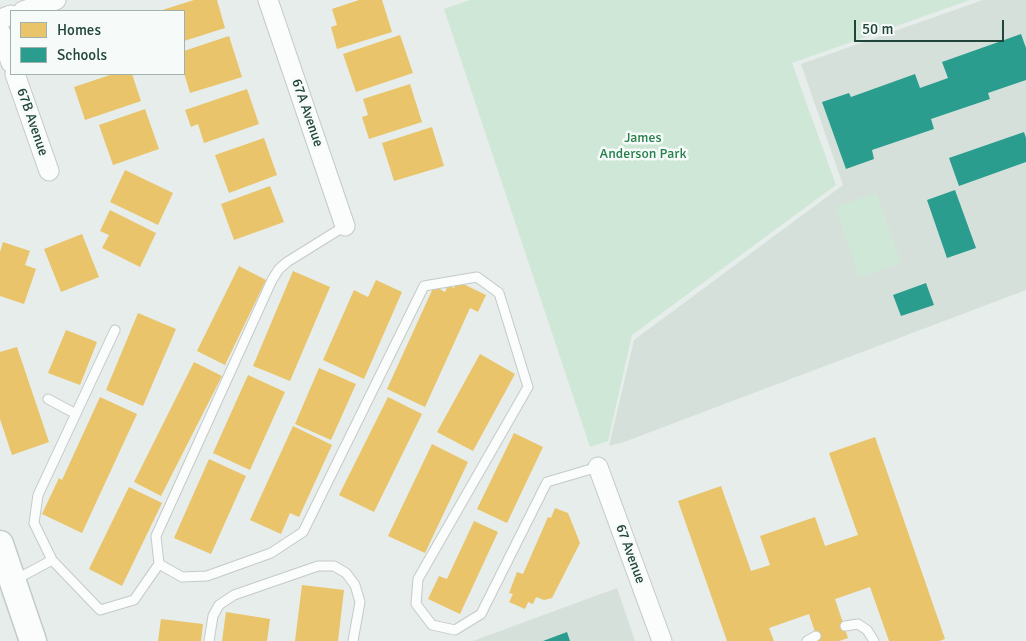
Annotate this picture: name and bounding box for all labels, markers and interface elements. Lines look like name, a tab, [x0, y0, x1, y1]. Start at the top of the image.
legend	[10, 10, 185, 75]
scale bar	[856, 10, 1006, 42]
text: 50 m	[862, 20, 893, 38]
text: Homes	[57, 21, 101, 39]
text: Schools	[57, 46, 107, 64]
street label: 67A Avenue	[288, 77, 326, 149]
street label: 67B Avenue	[13, 86, 51, 158]
park label: James Anderson Park	[600, 130, 686, 162]
street label: 67 Avenue	[612, 522, 648, 586]

